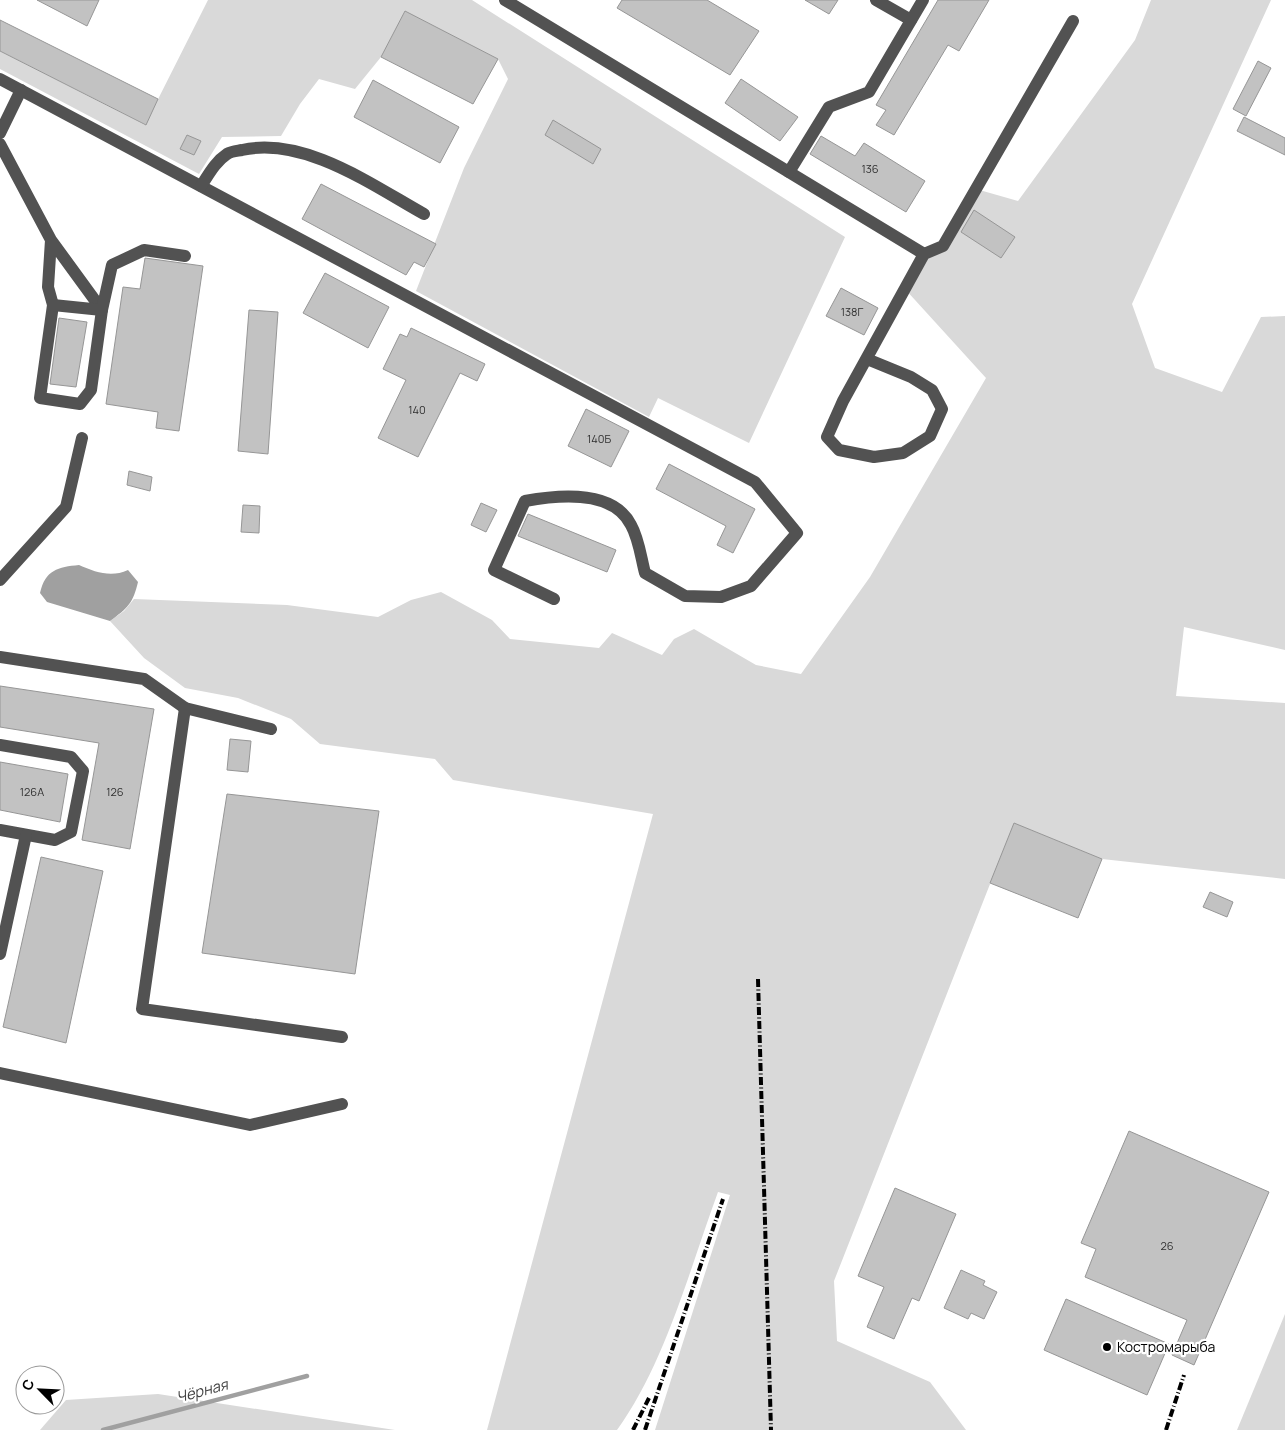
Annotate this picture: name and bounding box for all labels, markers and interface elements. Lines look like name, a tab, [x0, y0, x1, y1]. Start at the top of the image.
house number: 136	[861, 161, 879, 176]
house number: 138Г	[841, 304, 863, 319]
house number: 140	[408, 402, 426, 417]
house number: 140Б	[587, 431, 611, 446]
house number: 126А	[20, 784, 44, 799]
house number: 126	[106, 784, 124, 799]
house number: 26	[1160, 1238, 1174, 1253]
place label: Костромарыба	[1117, 1337, 1215, 1356]
marker: Костромарыба	[1101, 1341, 1113, 1353]
north arrow	[15, 1365, 65, 1415]
water label: Чёрная	[174, 1373, 232, 1407]
text: С	[17, 1376, 38, 1393]

